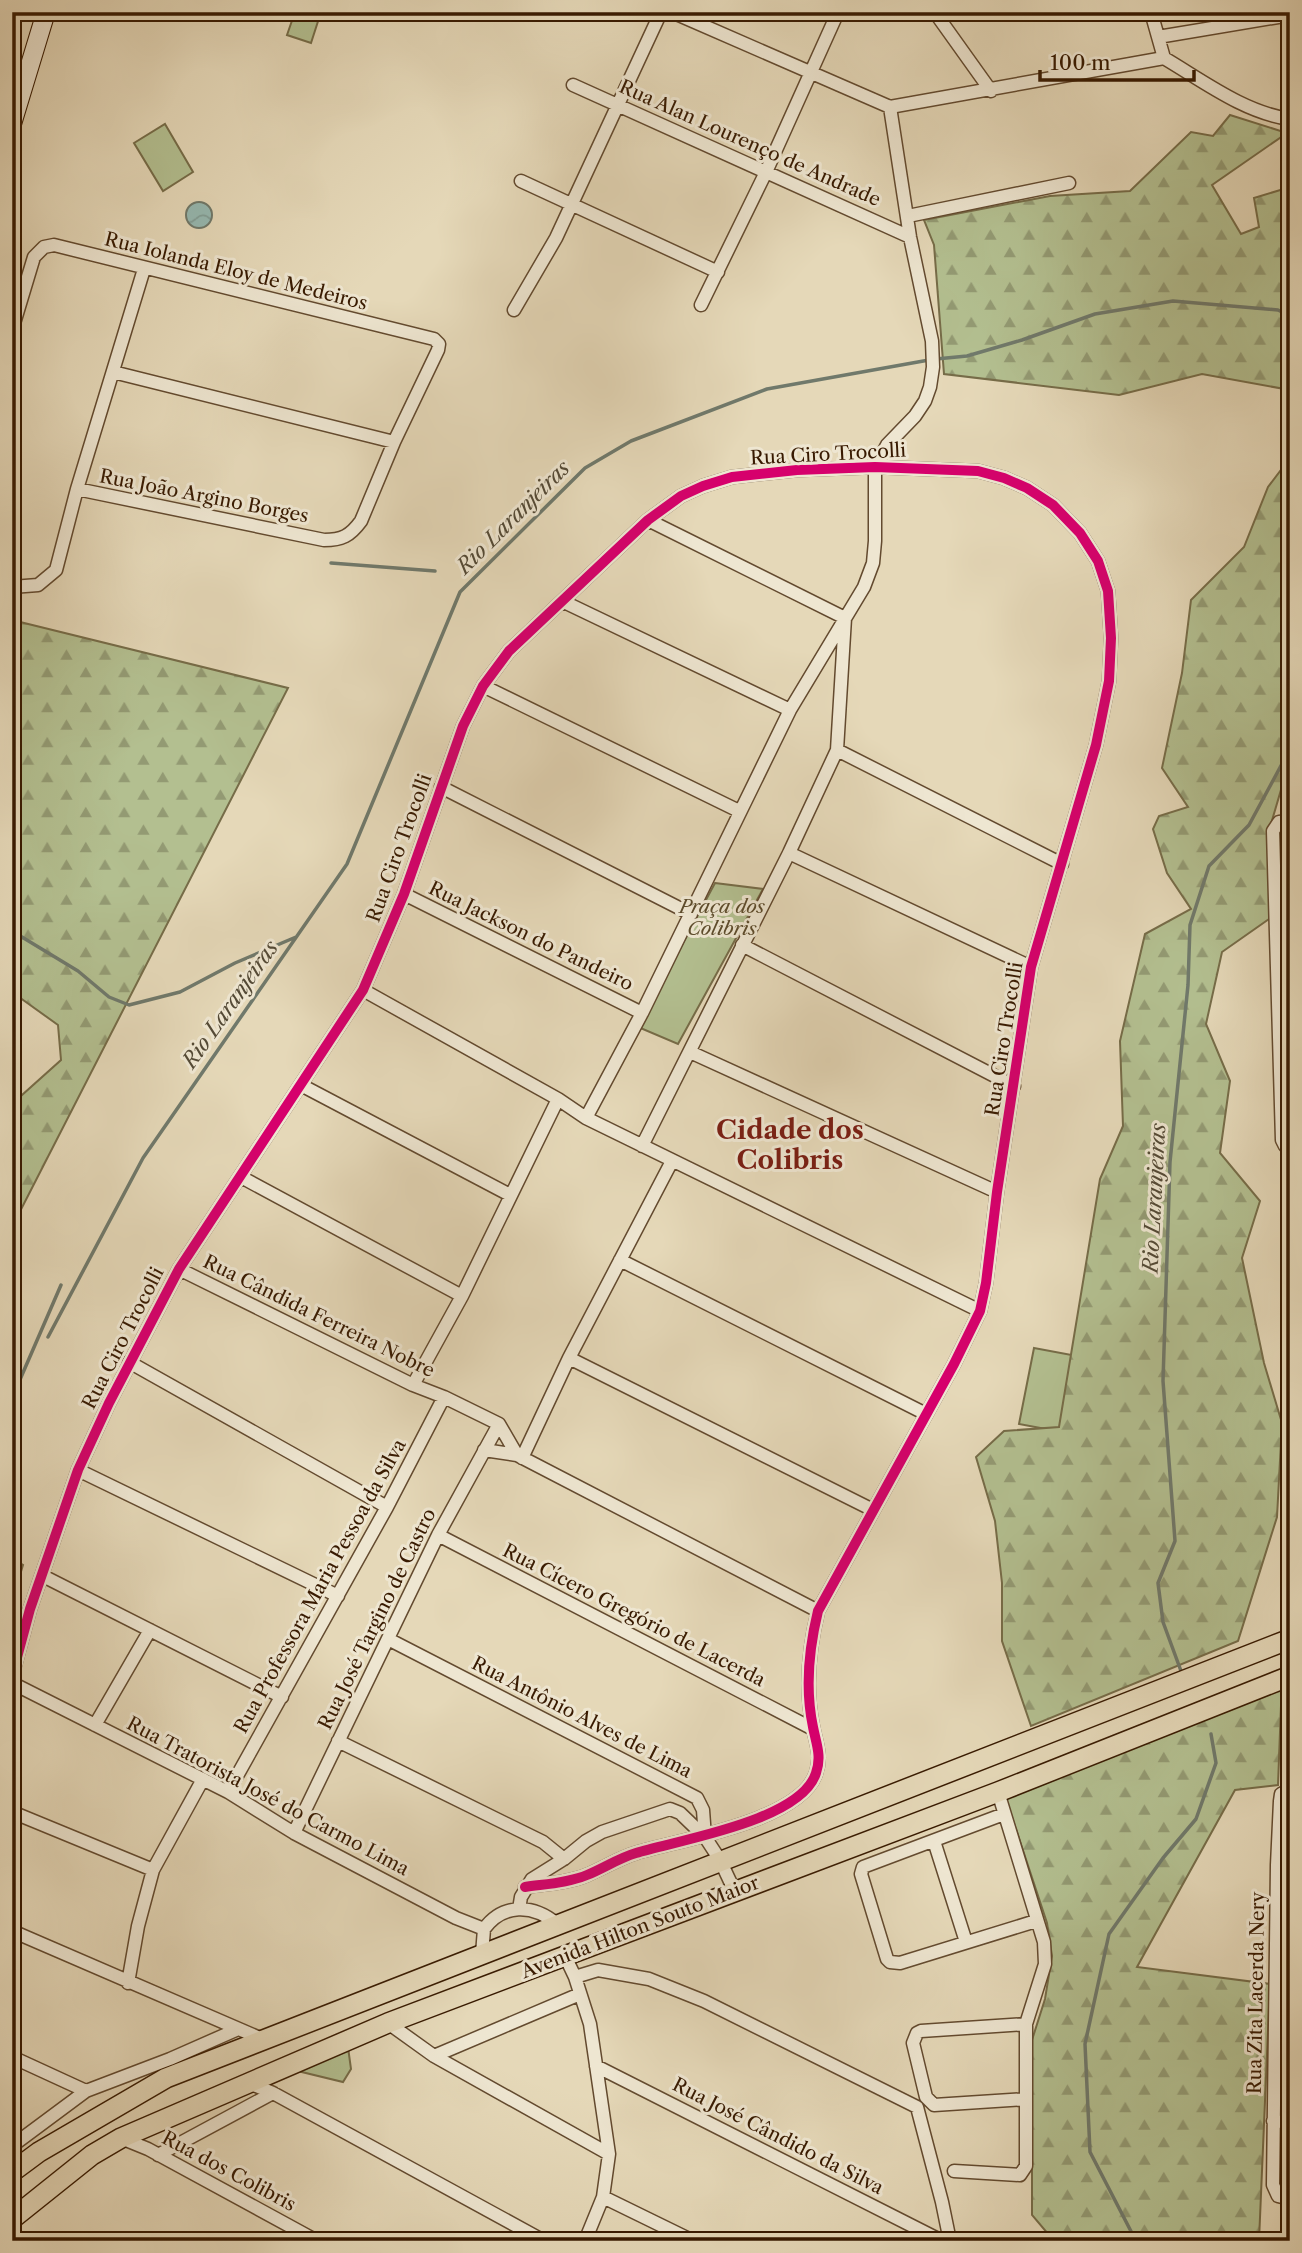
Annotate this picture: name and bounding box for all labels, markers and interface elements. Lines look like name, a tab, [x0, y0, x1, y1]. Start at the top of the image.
scale bar	[1040, 38, 1194, 82]
text: 100 m	[1050, 50, 1111, 75]
street label: Rua Alan Lourenço de Andrade	[616, 75, 884, 211]
street label: Rua Iolanda Eloy de Medeiros	[102, 227, 370, 315]
street label: Rua Ciro Trocolli	[749, 438, 907, 470]
water label: Rio Laranjeiras	[450, 455, 575, 580]
street label: Rua João Argino Borges	[97, 464, 311, 528]
street label: Rua Ciro Trocolli	[362, 771, 437, 925]
street label: Rua Jackson do Pandeiro	[425, 876, 637, 996]
park label: Praça dos Colibris	[677, 895, 765, 940]
water label: Rio Laranjeiras	[176, 935, 284, 1074]
street label: Rua Ciro Trocolli	[980, 960, 1028, 1118]
district label: Cidade dos Colibris	[716, 1114, 864, 1176]
water label: Rio Laranjeiras	[1137, 1122, 1170, 1276]
street label: Rua Cândida Ferreira Nobre	[200, 1250, 438, 1382]
street label: Rua Ciro Trocolli	[77, 1263, 169, 1413]
street label: Rua Professora Maria Pessoa da Silva	[229, 1435, 411, 1737]
street label: Rua José Targino de Castro	[313, 1505, 441, 1733]
street label: Rua Cícero Gregório de Lacerda	[499, 1539, 769, 1691]
street label: Rua Antônio Alves de Lima	[468, 1651, 696, 1783]
street label: Rua Tratorista José do Carmo Lima	[123, 1712, 413, 1880]
street label: Avenida Hilton Souto Maior	[517, 1871, 762, 1983]
street label: Rua Zita Lacerda Nery	[1243, 1891, 1269, 2094]
street label: Rua José Cândido da Silva	[669, 2073, 887, 2199]
street label: Rua dos Colibris	[158, 2126, 300, 2216]

